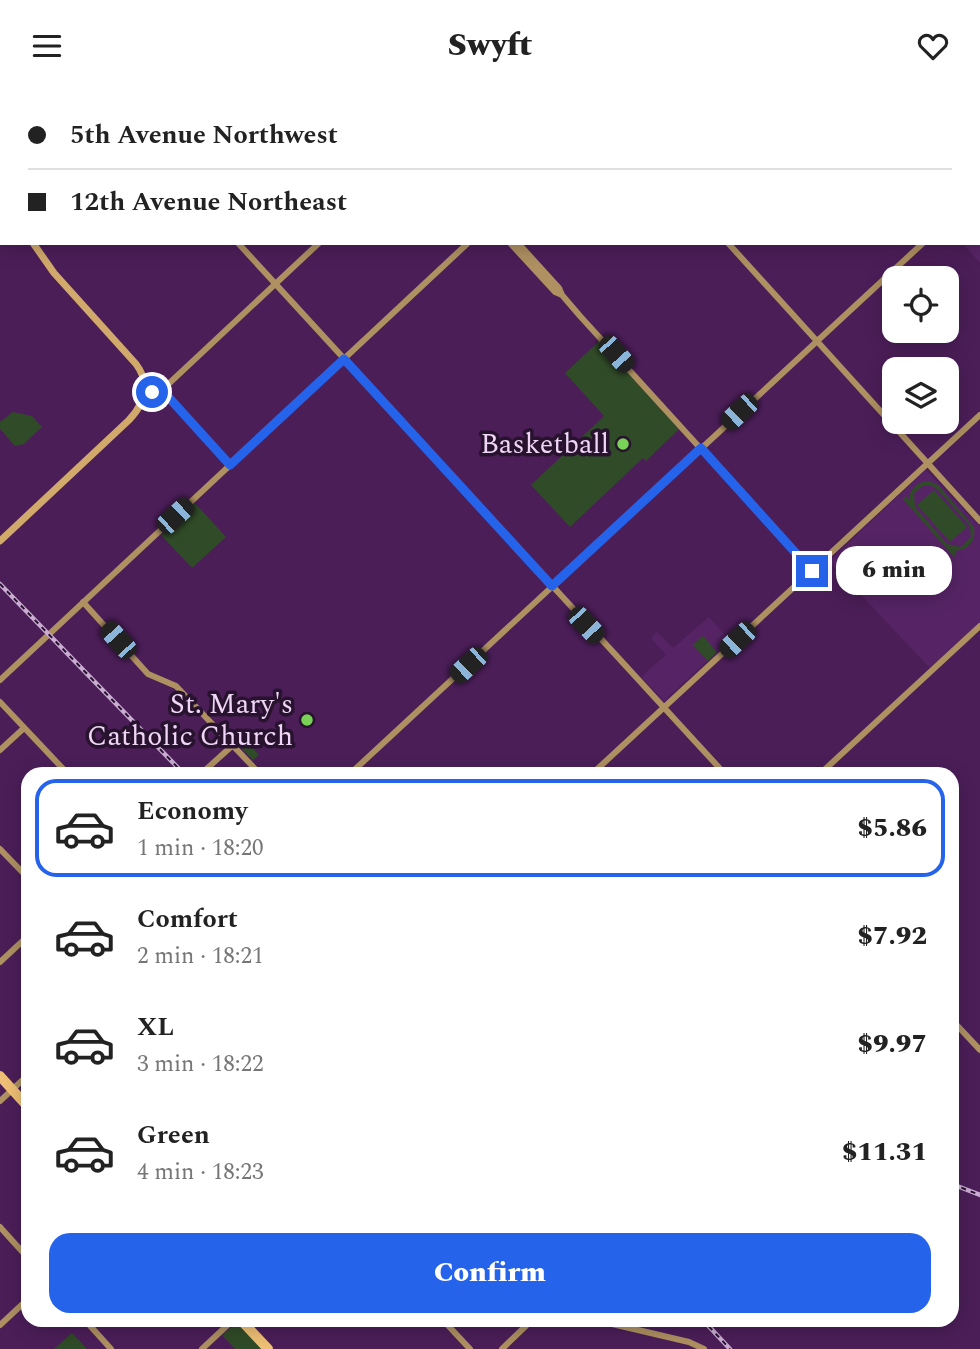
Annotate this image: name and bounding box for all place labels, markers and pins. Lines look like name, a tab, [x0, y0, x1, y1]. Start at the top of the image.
place label: Basketball	[480, 423, 609, 466]
marker: Basketball	[615, 436, 631, 452]
place label: St. Mary's Catholic Church	[87, 683, 293, 758]
marker: St. Mary's Catholic Church	[299, 712, 315, 728]

